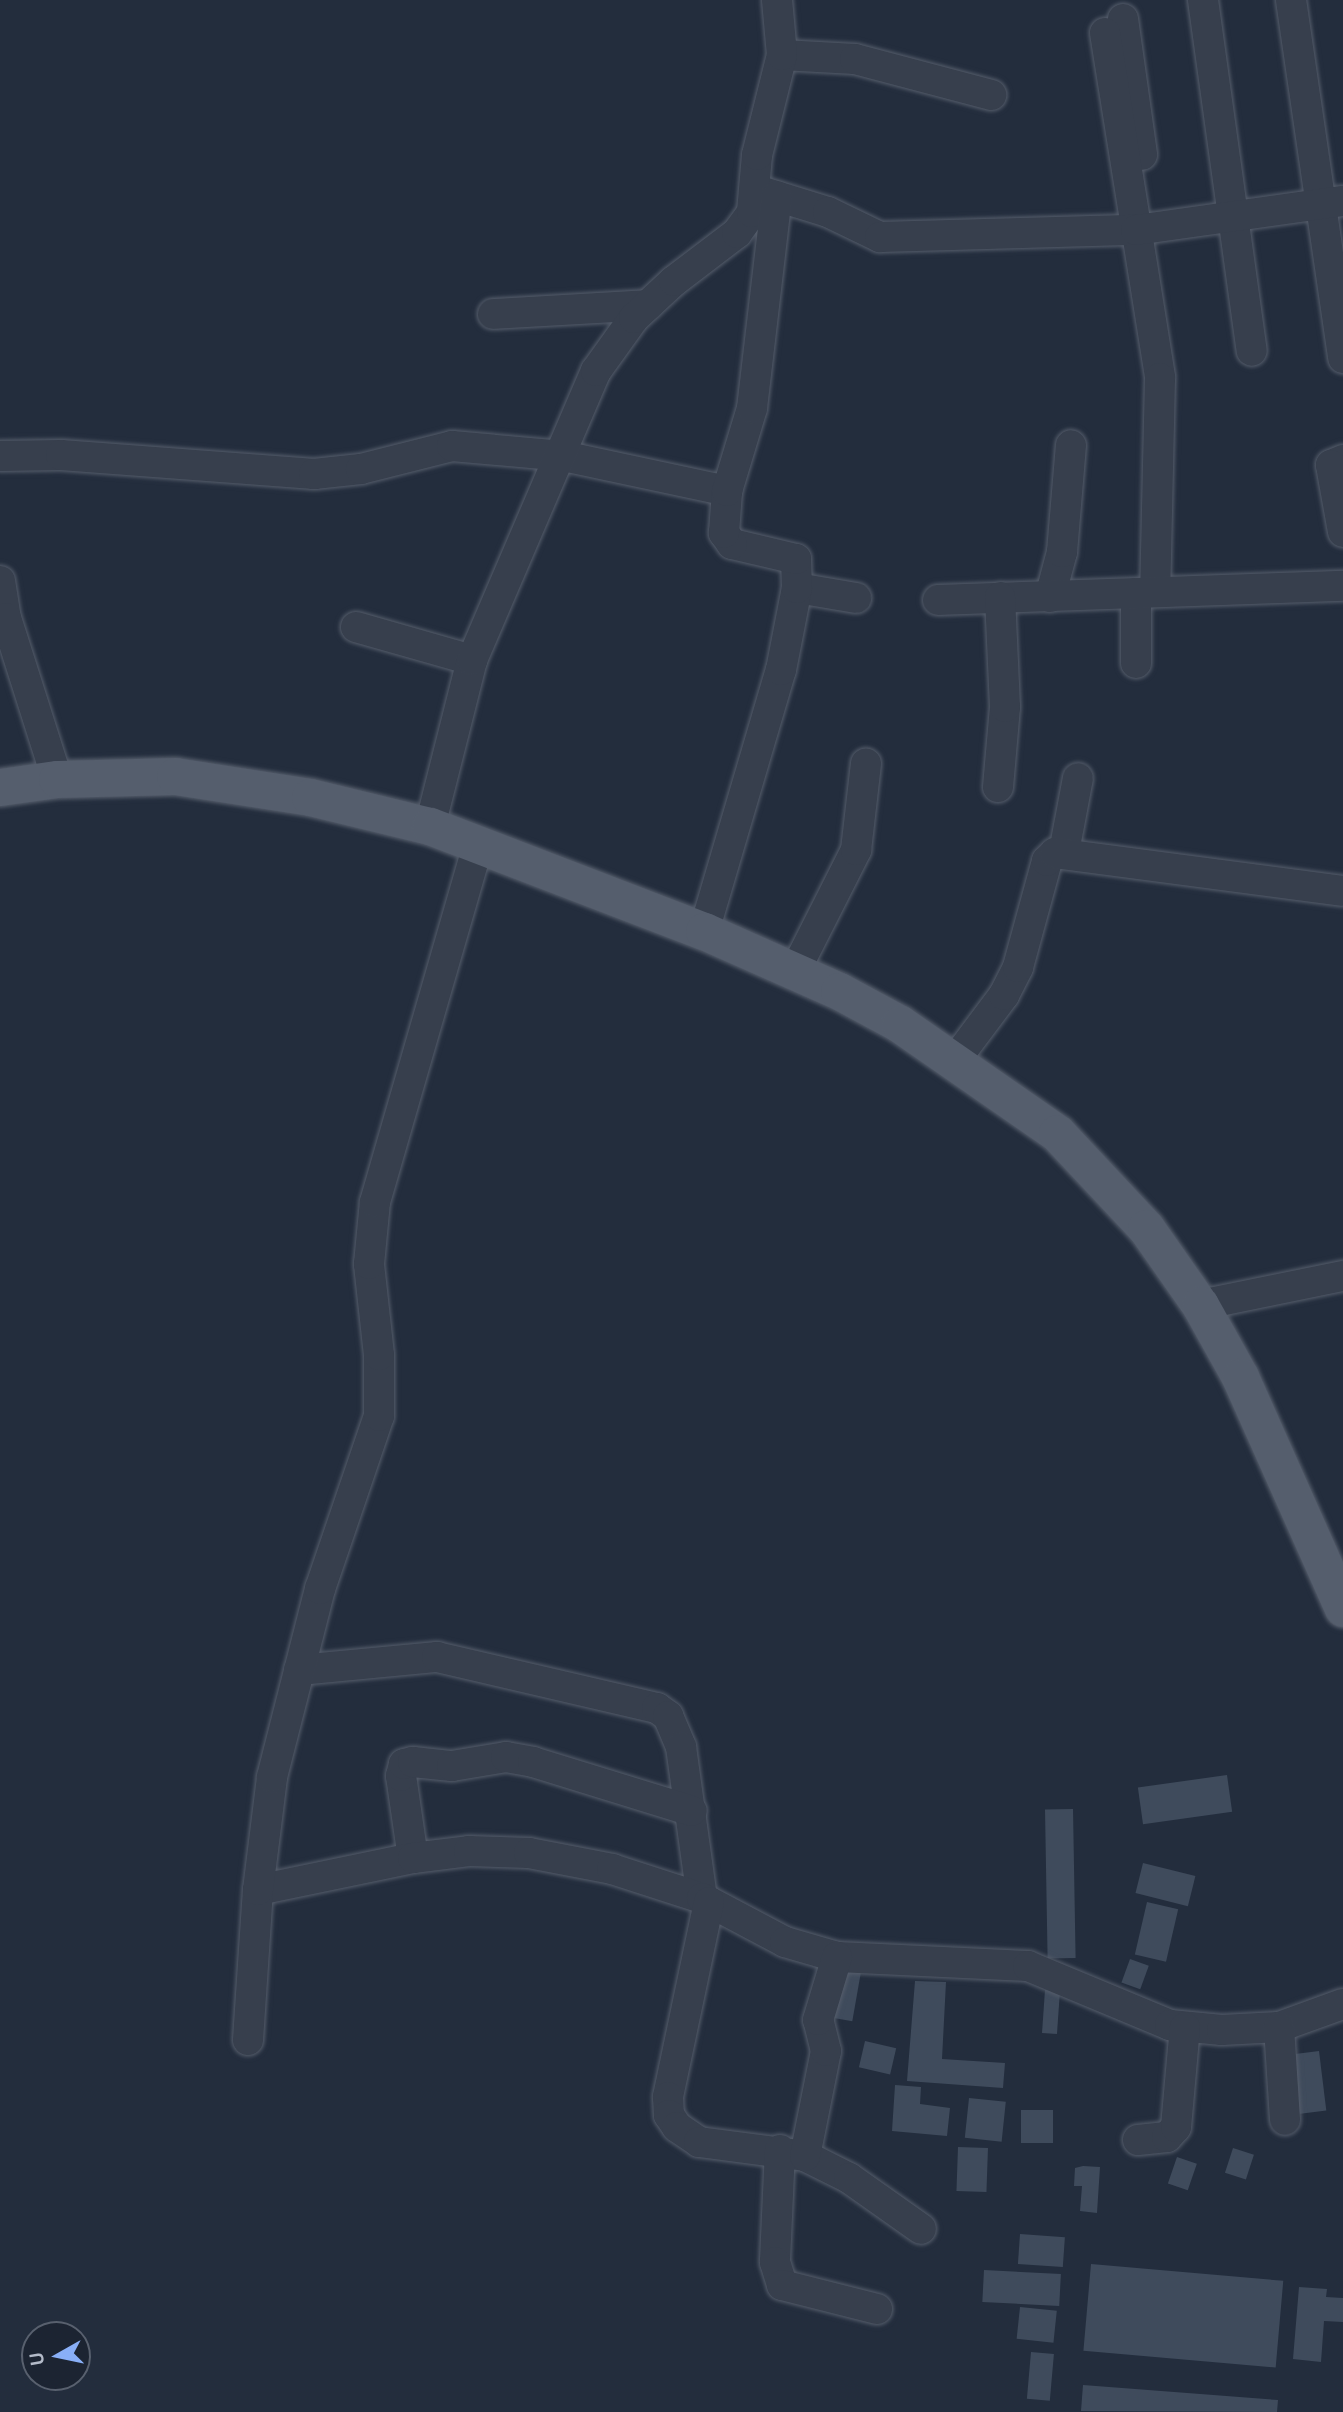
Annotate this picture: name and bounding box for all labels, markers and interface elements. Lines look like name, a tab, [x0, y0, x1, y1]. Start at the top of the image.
north arrow	[21, 2321, 91, 2391]
text: U	[23, 2351, 50, 2367]

